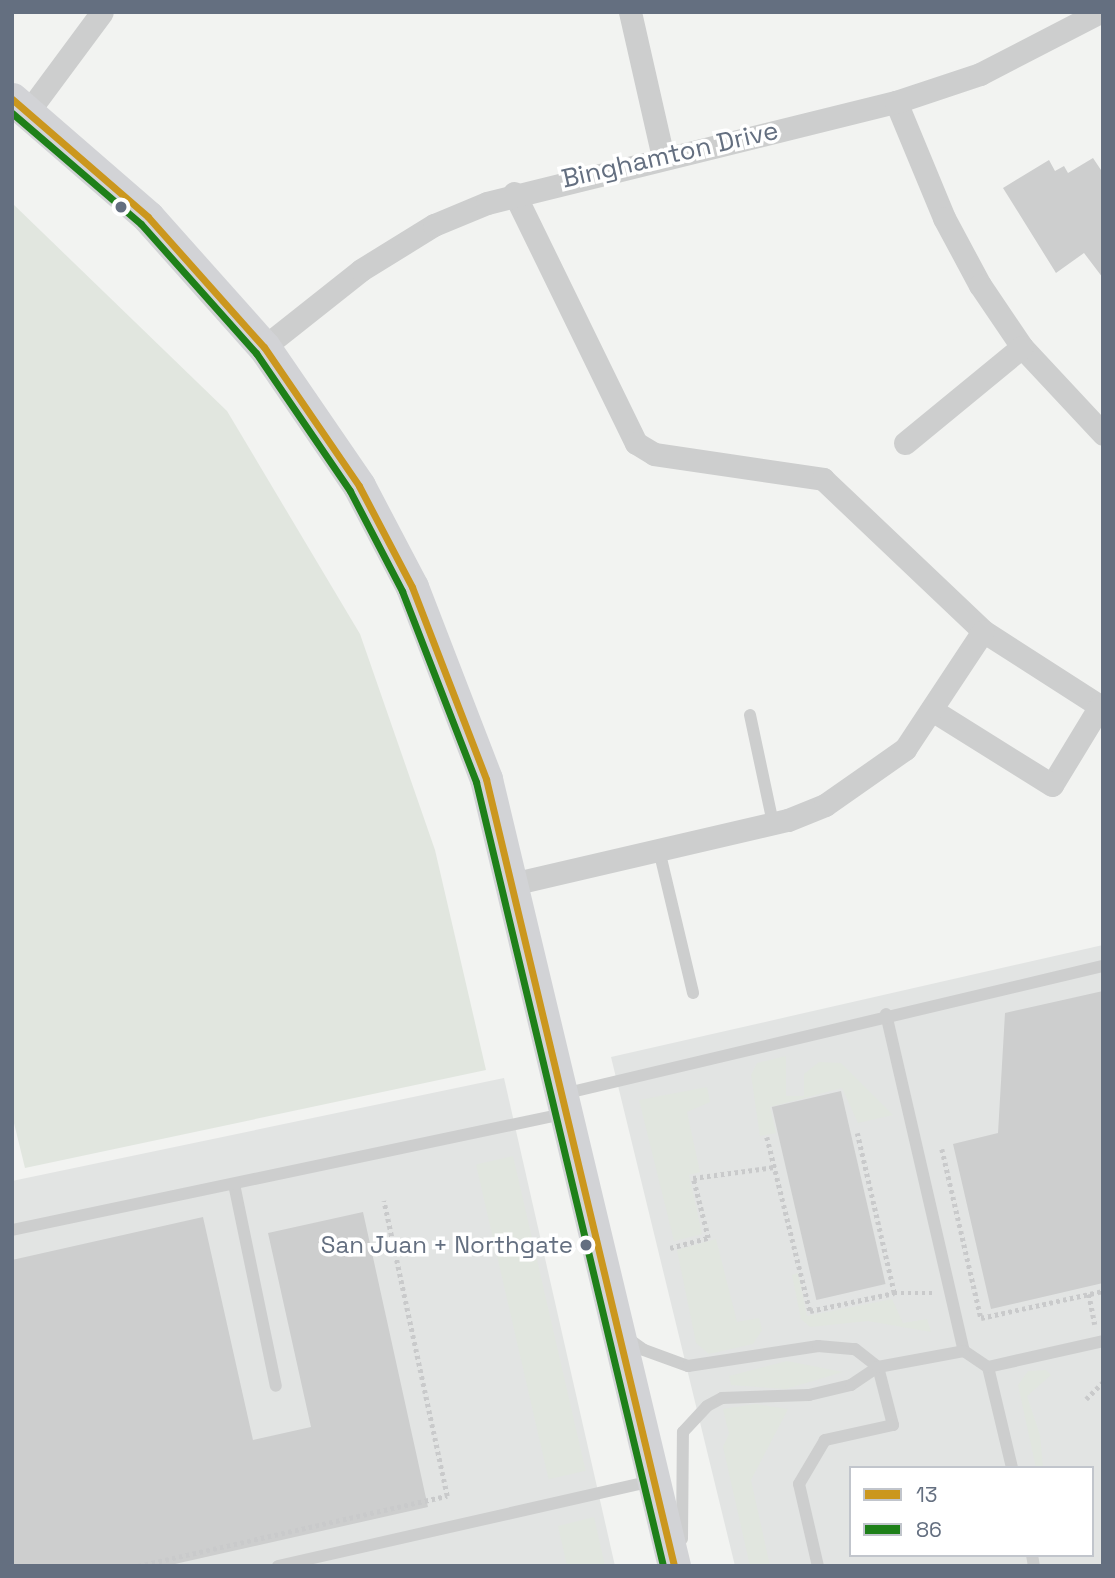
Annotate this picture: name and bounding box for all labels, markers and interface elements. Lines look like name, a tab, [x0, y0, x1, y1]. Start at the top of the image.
street label: Binghamton Drive	[559, 115, 781, 195]
unlabelled marker	[114, 200, 128, 214]
place label: San Juan + Northgate	[321, 1231, 573, 1259]
marker: San Juan + Northgate	[579, 1238, 593, 1252]
legend	[849, 1466, 1094, 1557]
text: 13	[916, 1481, 937, 1508]
text: 86	[916, 1516, 942, 1543]

